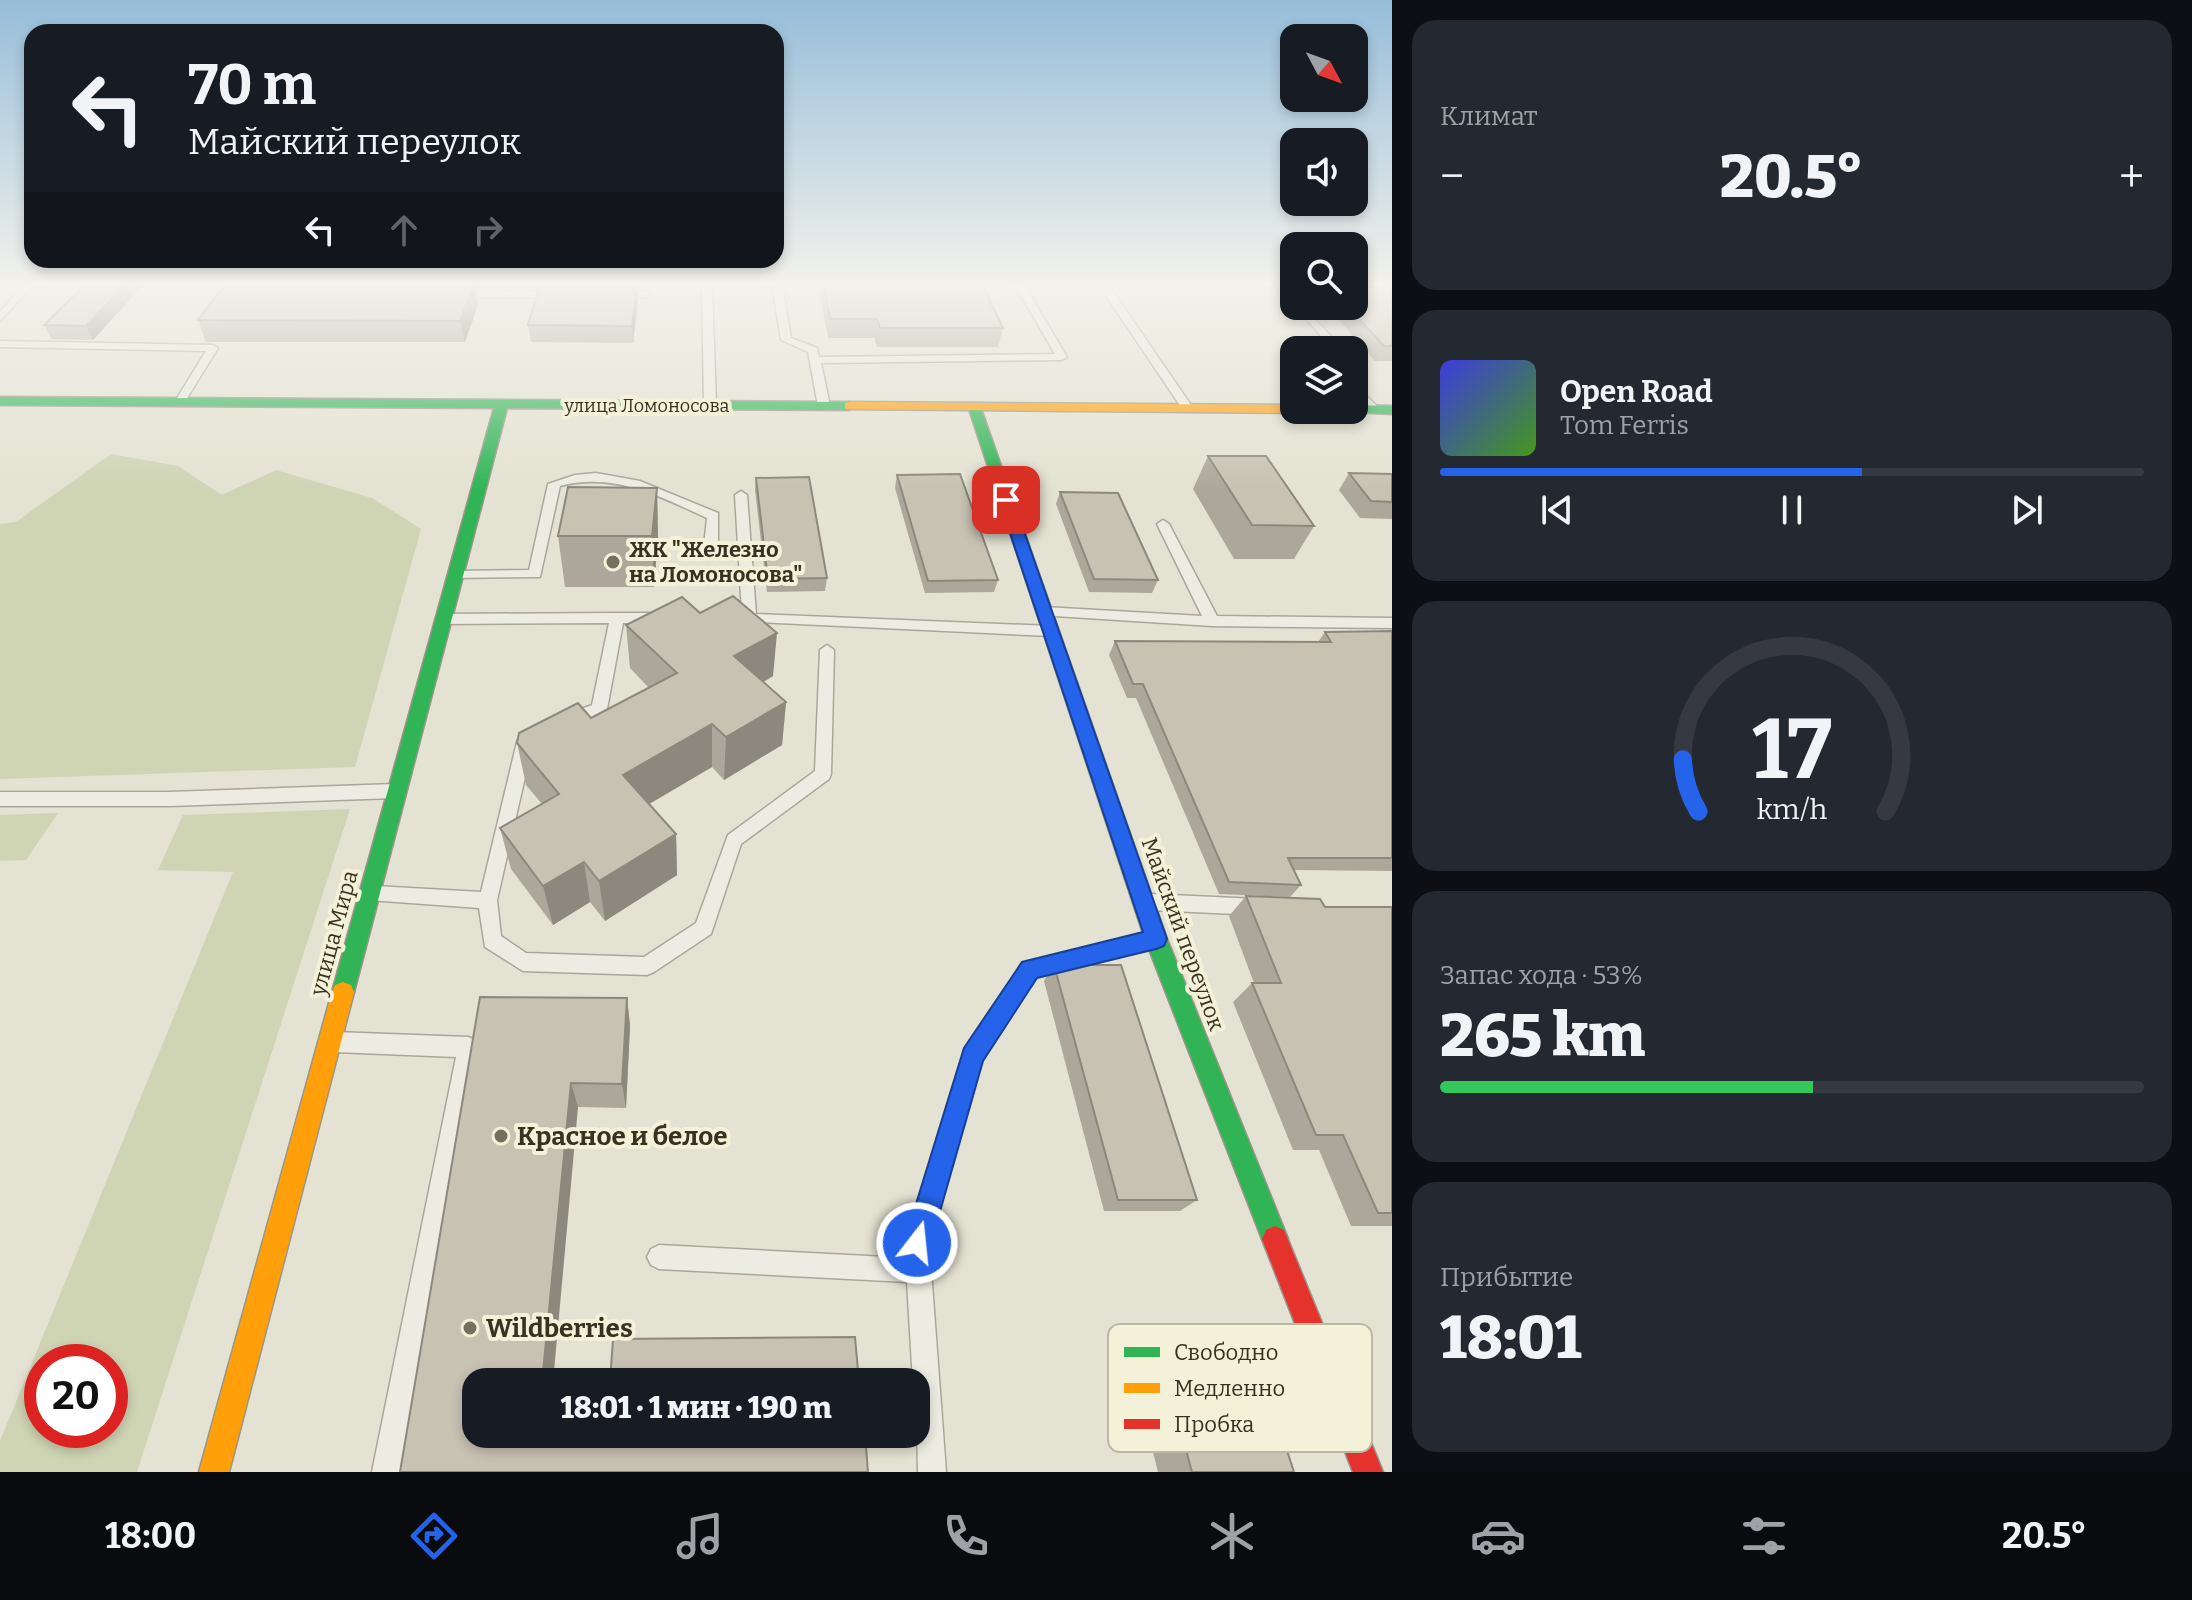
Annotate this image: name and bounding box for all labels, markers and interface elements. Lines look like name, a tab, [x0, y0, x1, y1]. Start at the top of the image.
north arrow	[1280, 24, 1368, 112]
map controls	[1280, 24, 1368, 424]
text: 70 m	[188, 52, 316, 119]
icon: left	[56, 56, 160, 160]
text: Климат	[1440, 101, 1537, 132]
text: Майский переулок	[188, 120, 521, 164]
button: sound	[1280, 128, 1368, 216]
text: 20.5°	[1720, 141, 1863, 213]
text: −	[1440, 150, 1464, 203]
text: +	[2119, 150, 2144, 203]
icon: left	[298, 208, 342, 252]
icon: ahead	[382, 208, 426, 252]
icon: right	[466, 208, 510, 252]
button: search	[1280, 232, 1368, 320]
button: layers	[1280, 336, 1368, 424]
text: Open Road	[1560, 374, 1713, 410]
street label: улица Ломоносова	[564, 395, 730, 417]
text: Tom Ferris	[1560, 410, 1689, 441]
pin	[972, 466, 1040, 534]
icon: arrive	[984, 478, 1028, 522]
icon: previous	[1535, 488, 1579, 532]
icon: pause	[1770, 488, 1814, 532]
icon: next	[2005, 488, 2049, 532]
place label: ЖК "Железно на Ломоносова"	[629, 536, 803, 588]
marker: ЖК "Железно на Ломоносова"	[604, 553, 622, 571]
text: 17	[1752, 700, 1832, 800]
text: km/h	[1757, 792, 1828, 827]
street label: Майский переулок	[1136, 834, 1230, 1034]
street label: улица Мира	[304, 867, 364, 1000]
text: Запас хода · 53%	[1440, 960, 1643, 991]
text: 265 km	[1440, 1000, 1645, 1072]
place label: Красное и белое	[517, 1121, 728, 1152]
marker: Красное и белое	[492, 1127, 510, 1145]
position arrow	[875, 1201, 959, 1285]
text: Прибытие	[1440, 1262, 1573, 1293]
text: 18:01	[1440, 1302, 1581, 1374]
place label: Wildberries	[486, 1313, 633, 1344]
marker: Wildberries	[461, 1319, 479, 1337]
legend	[1108, 1324, 1372, 1452]
text: Свободно	[1174, 1339, 1278, 1366]
speed limit sign: 20	[24, 1344, 128, 1448]
text: Медленно	[1174, 1375, 1285, 1402]
text: 18:01 · 1 мин · 190 m	[561, 1390, 831, 1426]
text: Пробка	[1174, 1411, 1254, 1438]
icon: directions	[406, 1508, 462, 1564]
icon: music	[672, 1508, 728, 1564]
icon: phone	[938, 1508, 994, 1564]
icon: climate	[1204, 1508, 1260, 1564]
icon: car	[1470, 1508, 1526, 1564]
icon: filters	[1736, 1508, 1792, 1564]
text: 18:00	[105, 1514, 196, 1558]
text: 20.5°	[2002, 1514, 2087, 1558]

